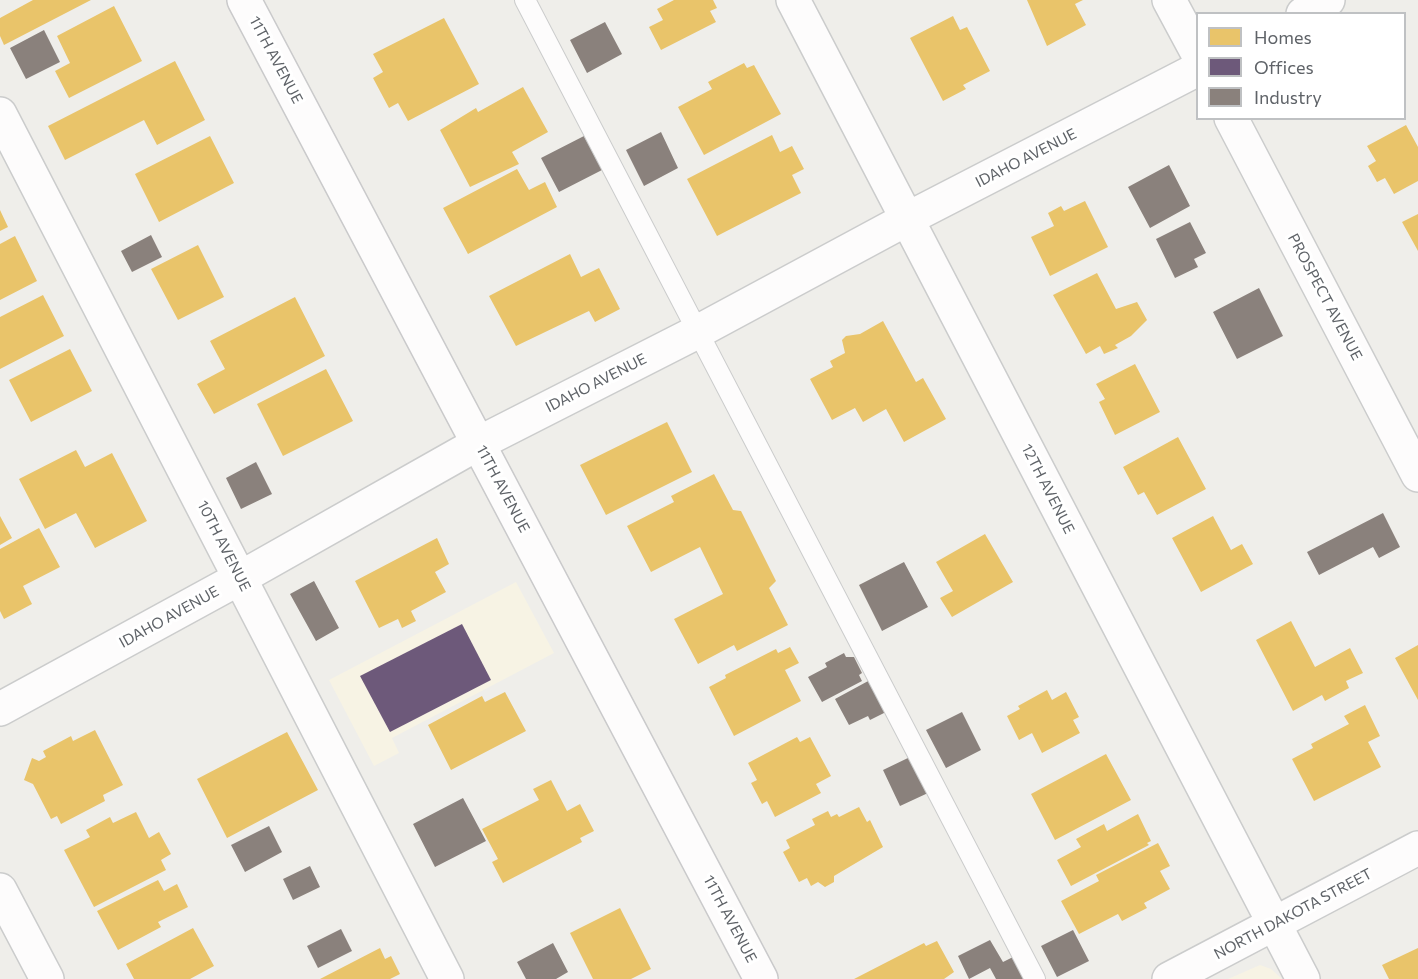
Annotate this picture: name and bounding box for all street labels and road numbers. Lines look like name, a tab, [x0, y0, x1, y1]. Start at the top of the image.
street label: 11TH AVENUE	[245, 13, 307, 107]
street label: IDAHO AVENUE	[972, 125, 1080, 191]
street label: PROSPECT AVENUE	[1284, 231, 1366, 363]
street label: IDAHO AVENUE	[542, 350, 650, 416]
street label: 12TH AVENUE	[1018, 441, 1078, 537]
street label: 11TH AVENUE	[472, 442, 534, 536]
street label: 10TH AVENUE	[193, 498, 255, 594]
street label: IDAHO AVENUE	[116, 582, 222, 652]
street label: NORTH DAKOTA STREET	[1211, 865, 1375, 963]
street label: 11TH AVENUE	[699, 872, 761, 966]

